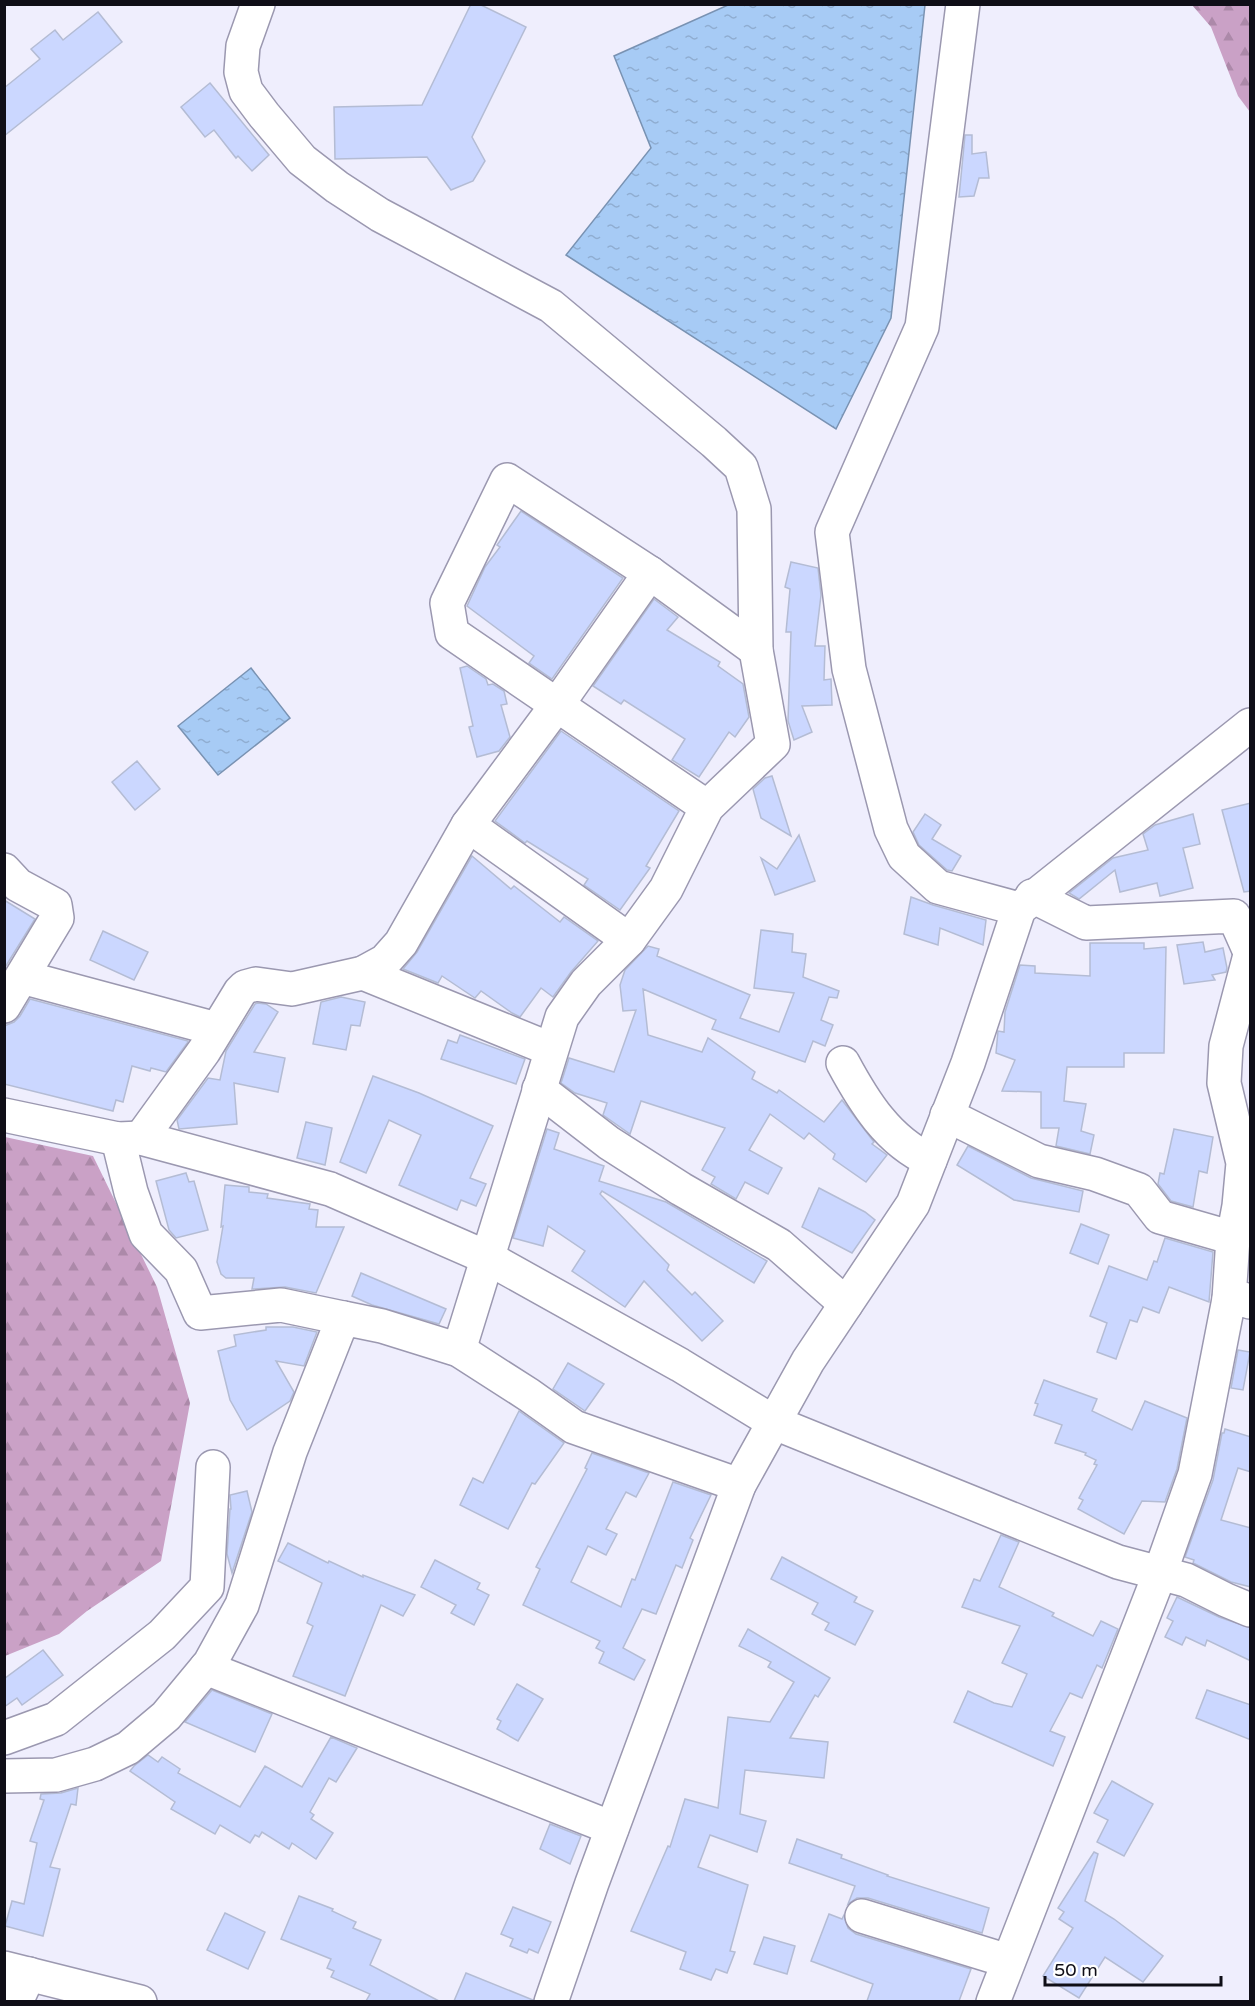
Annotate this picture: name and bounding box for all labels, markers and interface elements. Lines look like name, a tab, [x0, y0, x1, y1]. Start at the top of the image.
scale bar	[1045, 1949, 1220, 1987]
text: 50 m	[1054, 1959, 1098, 1981]

